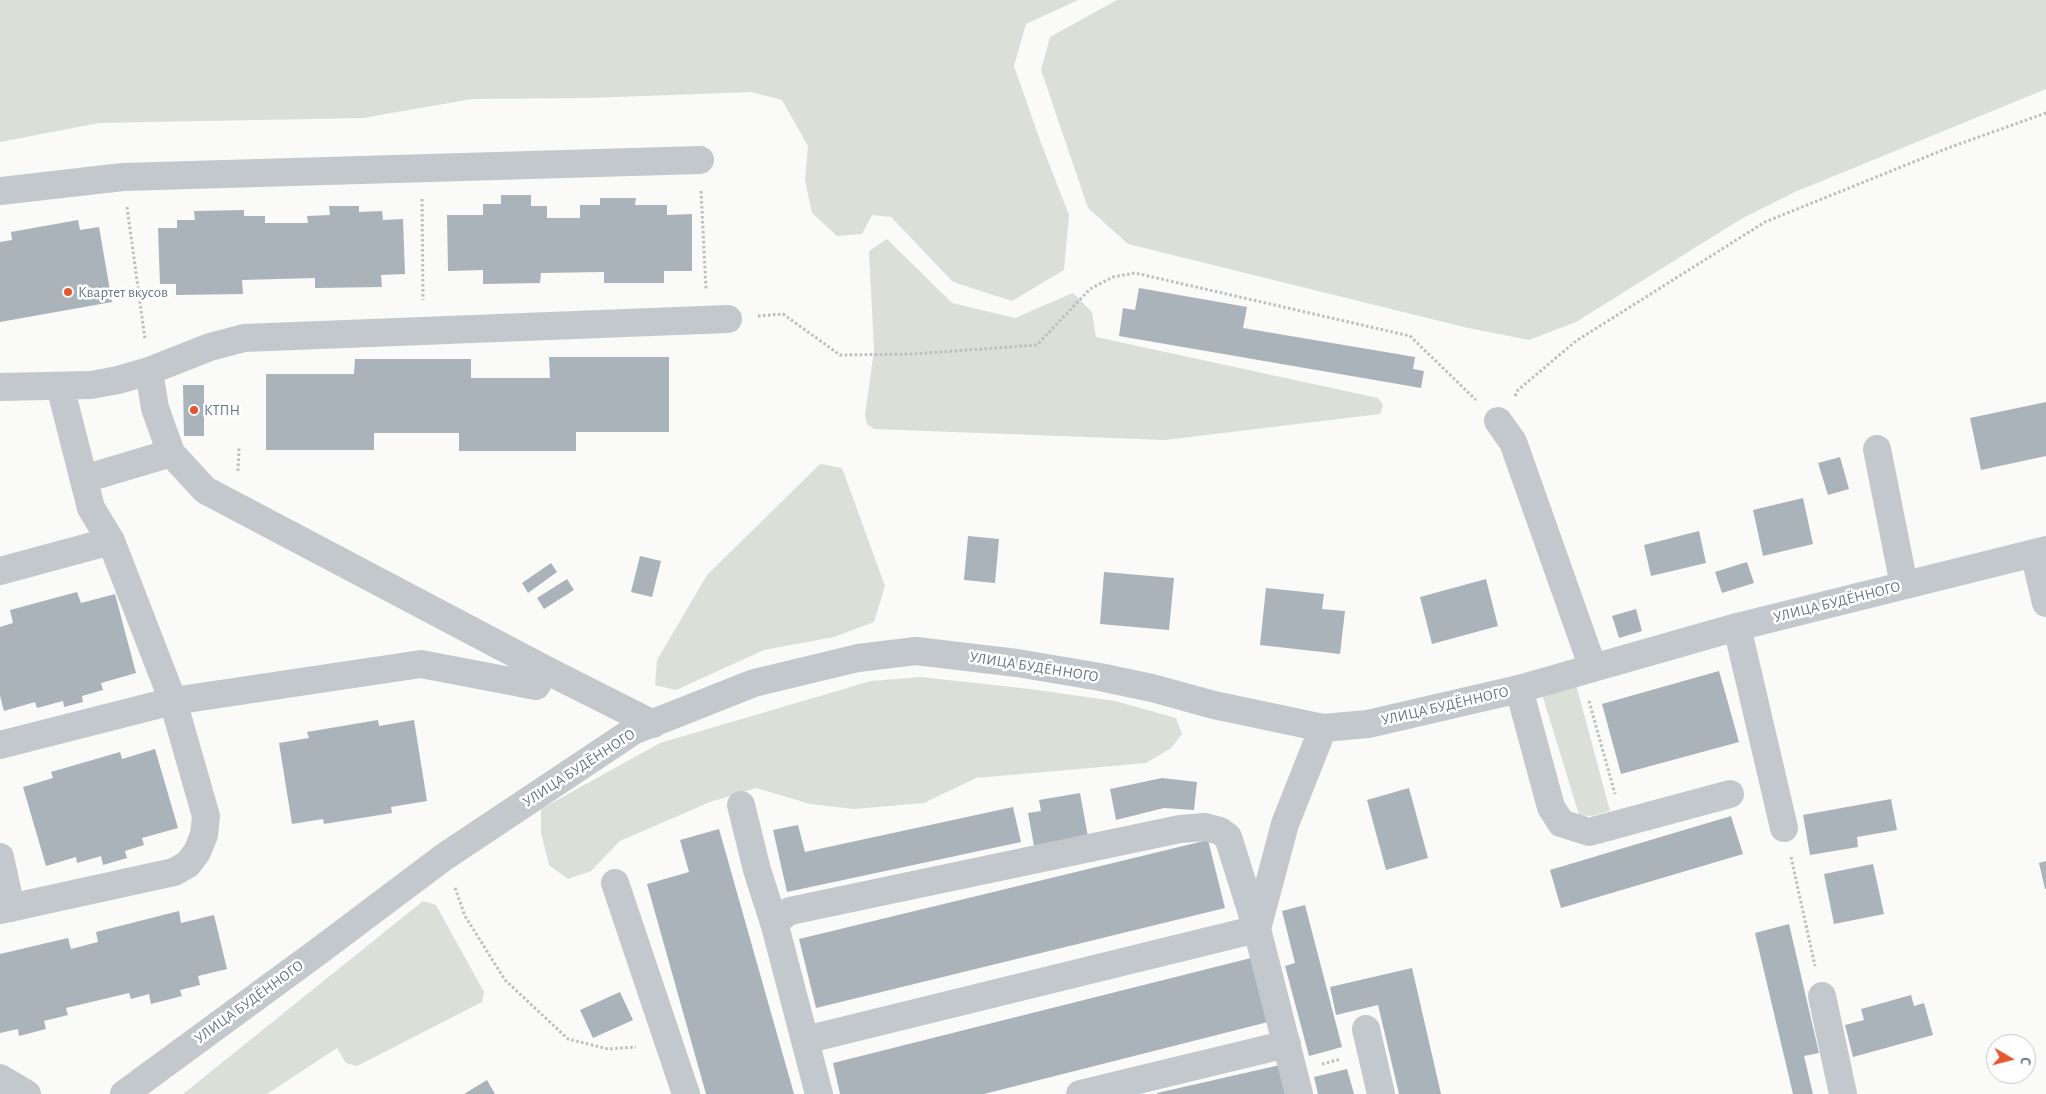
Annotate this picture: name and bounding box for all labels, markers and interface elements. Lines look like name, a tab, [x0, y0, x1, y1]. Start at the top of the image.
place label: Квартет вкусов	[78, 283, 168, 301]
marker: Квартет вкусов	[62, 286, 74, 298]
place label: КТПН	[204, 401, 240, 419]
marker: КТПН	[188, 404, 200, 416]
street label: УЛИЦА БУДЁННОГО	[1772, 578, 1902, 626]
street label: УЛИЦА БУДЁННОГО	[968, 648, 1100, 686]
street label: УЛИЦА БУДЁННОГО	[1379, 683, 1511, 729]
street label: УЛИЦА БУДЁННОГО	[519, 725, 639, 811]
street label: УЛИЦА БУДЁННОГО	[191, 956, 307, 1048]
north arrow	[1986, 1034, 2036, 1084]
text: С	[2017, 1056, 2032, 1066]

